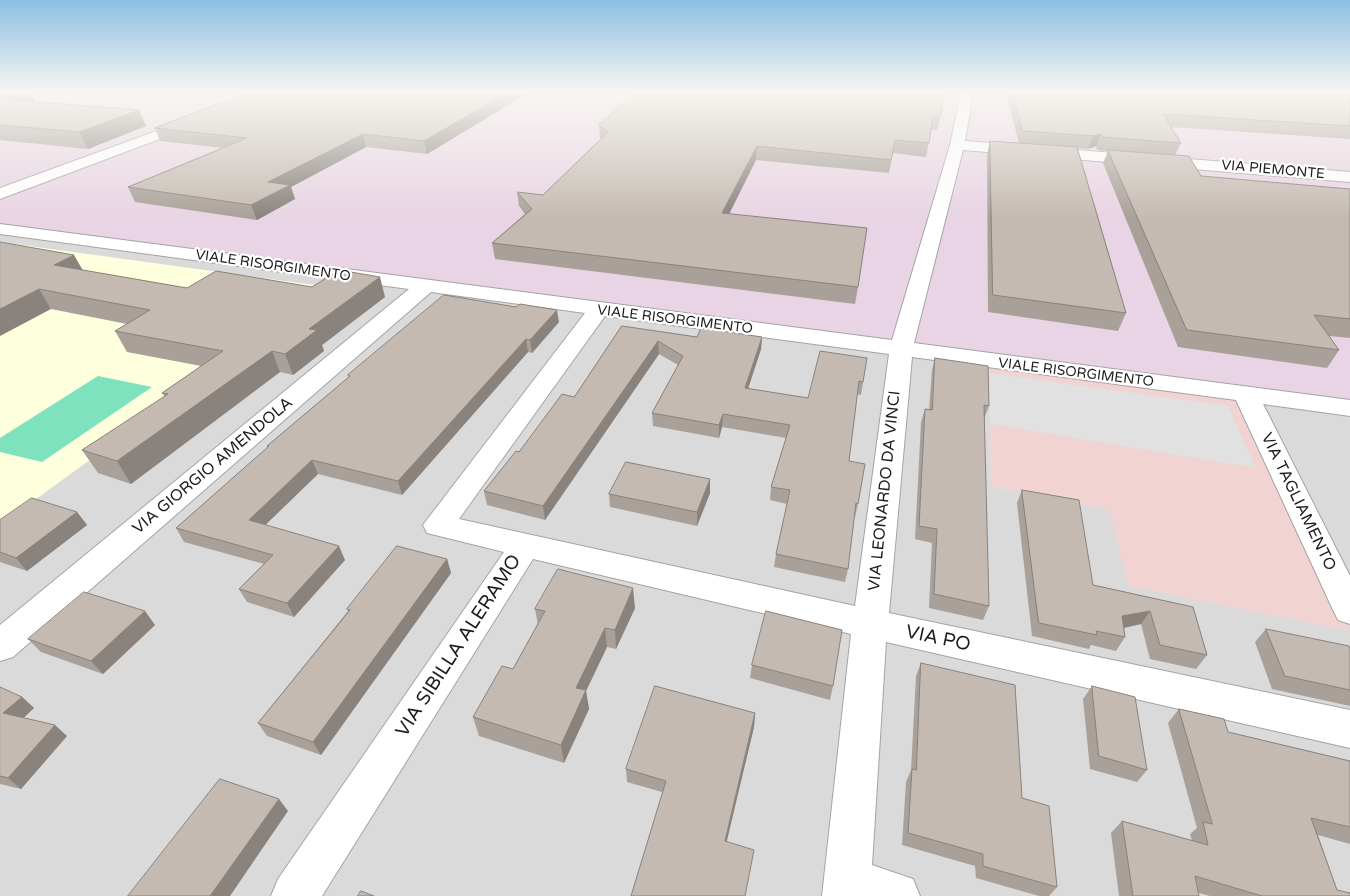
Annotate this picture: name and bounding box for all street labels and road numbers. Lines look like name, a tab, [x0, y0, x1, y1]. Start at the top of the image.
street label: VIA PIEMONTE	[1221, 157, 1325, 183]
street label: VIALE RISORGIMENTO	[194, 247, 352, 285]
street label: VIALE RISORGIMENTO	[596, 302, 754, 338]
street label: VIALE RISORGIMENTO	[997, 355, 1155, 391]
street label: VIA LEONARDO DA VINCI	[865, 390, 905, 592]
street label: VIA GIORGIO AMENDOLA	[129, 393, 297, 539]
street label: VIA TAGLIAMENTO	[1256, 430, 1340, 574]
street label: VIA SIBILLA ALERAMO	[391, 551, 527, 741]
street label: VIA PO	[903, 621, 973, 657]

